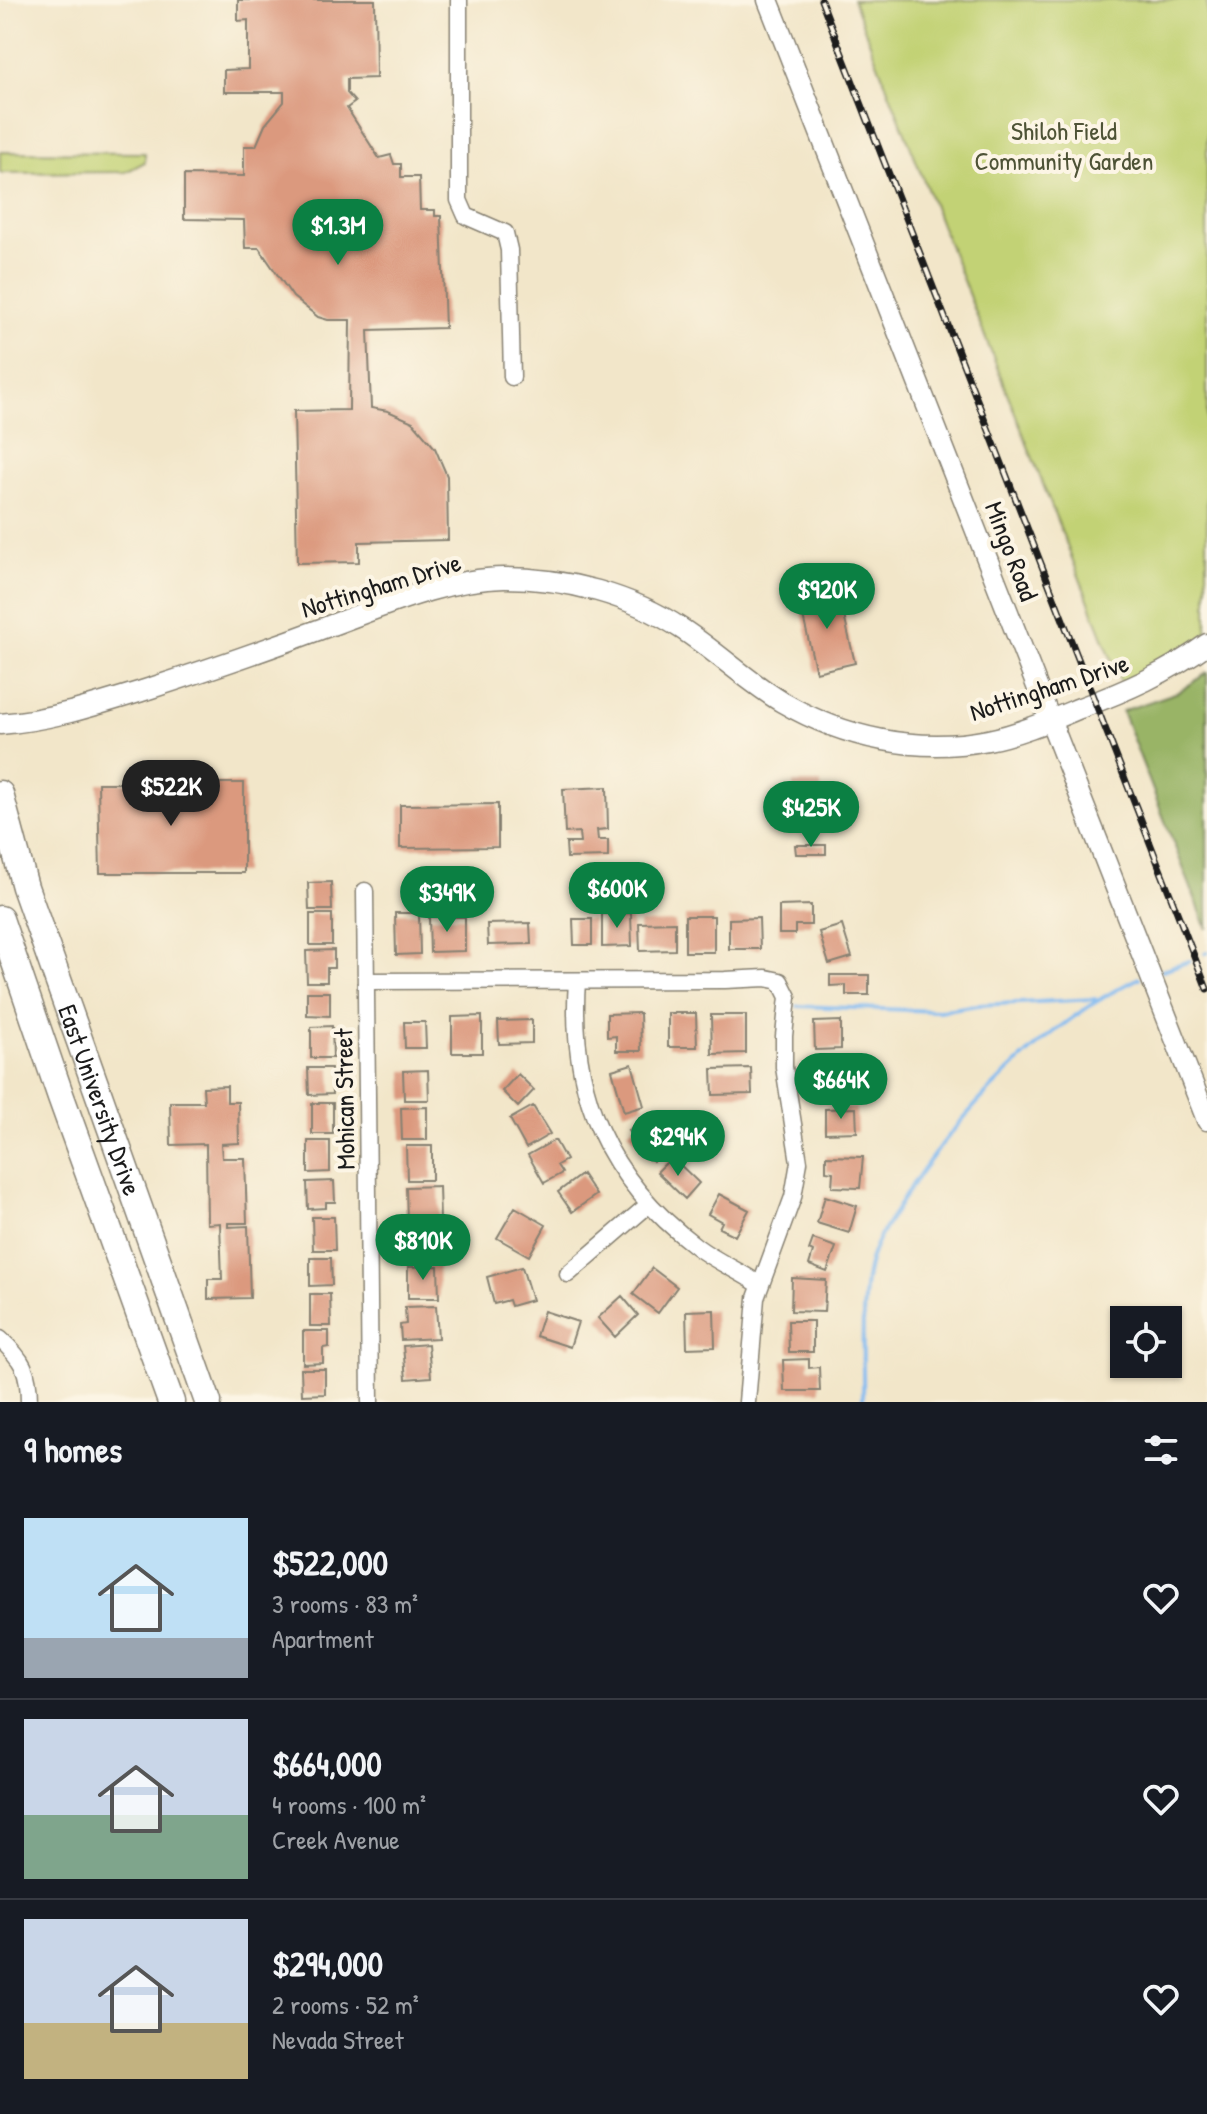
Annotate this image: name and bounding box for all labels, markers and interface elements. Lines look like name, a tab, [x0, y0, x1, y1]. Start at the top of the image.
park label: Shiloh Field Community Garden	[975, 113, 1153, 178]
pin: $1.3M	[282, 199, 394, 267]
text: $1.3M	[310, 207, 366, 242]
street label: Mingo Road	[977, 496, 1047, 606]
street label: Nottingham Drive	[297, 544, 465, 626]
pin: $920K	[771, 563, 883, 631]
text: $920K	[797, 571, 857, 606]
street label: Nottingham Drive	[965, 645, 1133, 729]
pin: $522K	[115, 760, 227, 828]
text: $522K	[140, 768, 202, 803]
pin: $425K	[755, 781, 867, 849]
text: $425K	[781, 789, 841, 824]
pin: $600K	[561, 862, 673, 930]
pin: $349K	[391, 866, 503, 934]
text: $600K	[587, 870, 647, 905]
text: $349K	[418, 874, 476, 909]
street label: East University Drive	[51, 1000, 151, 1200]
street label: Mohican Street	[325, 1027, 363, 1170]
pin: $664K	[785, 1053, 897, 1121]
text: $664K	[812, 1061, 870, 1096]
pin: $294K	[622, 1110, 734, 1178]
text: $294K	[649, 1118, 707, 1153]
pin: $810K	[367, 1214, 479, 1282]
text: $810K	[393, 1222, 453, 1257]
map controls	[1110, 1306, 1182, 1378]
button: locate	[1110, 1306, 1182, 1378]
text: 9 homes	[24, 1427, 122, 1473]
icon: filters	[1139, 1428, 1183, 1472]
text: $522,000	[272, 1540, 388, 1586]
icon: home	[88, 1550, 184, 1646]
icon: heart	[1139, 1576, 1183, 1620]
text: 3 rooms · 83 m²	[272, 1586, 418, 1621]
text: Apartment	[272, 1621, 374, 1656]
text: $664,000	[272, 1741, 382, 1787]
icon: home	[88, 1751, 184, 1847]
icon: heart	[1139, 1777, 1183, 1821]
text: 4 rooms · 100 m²	[272, 1787, 426, 1822]
text: Creek Avenue	[272, 1822, 400, 1857]
text: $294,000	[272, 1941, 383, 1987]
icon: home	[88, 1951, 184, 2047]
icon: heart	[1139, 1977, 1183, 2021]
text: 2 rooms · 52 m²	[272, 1987, 419, 2022]
text: Nevada Street	[272, 2022, 404, 2057]

